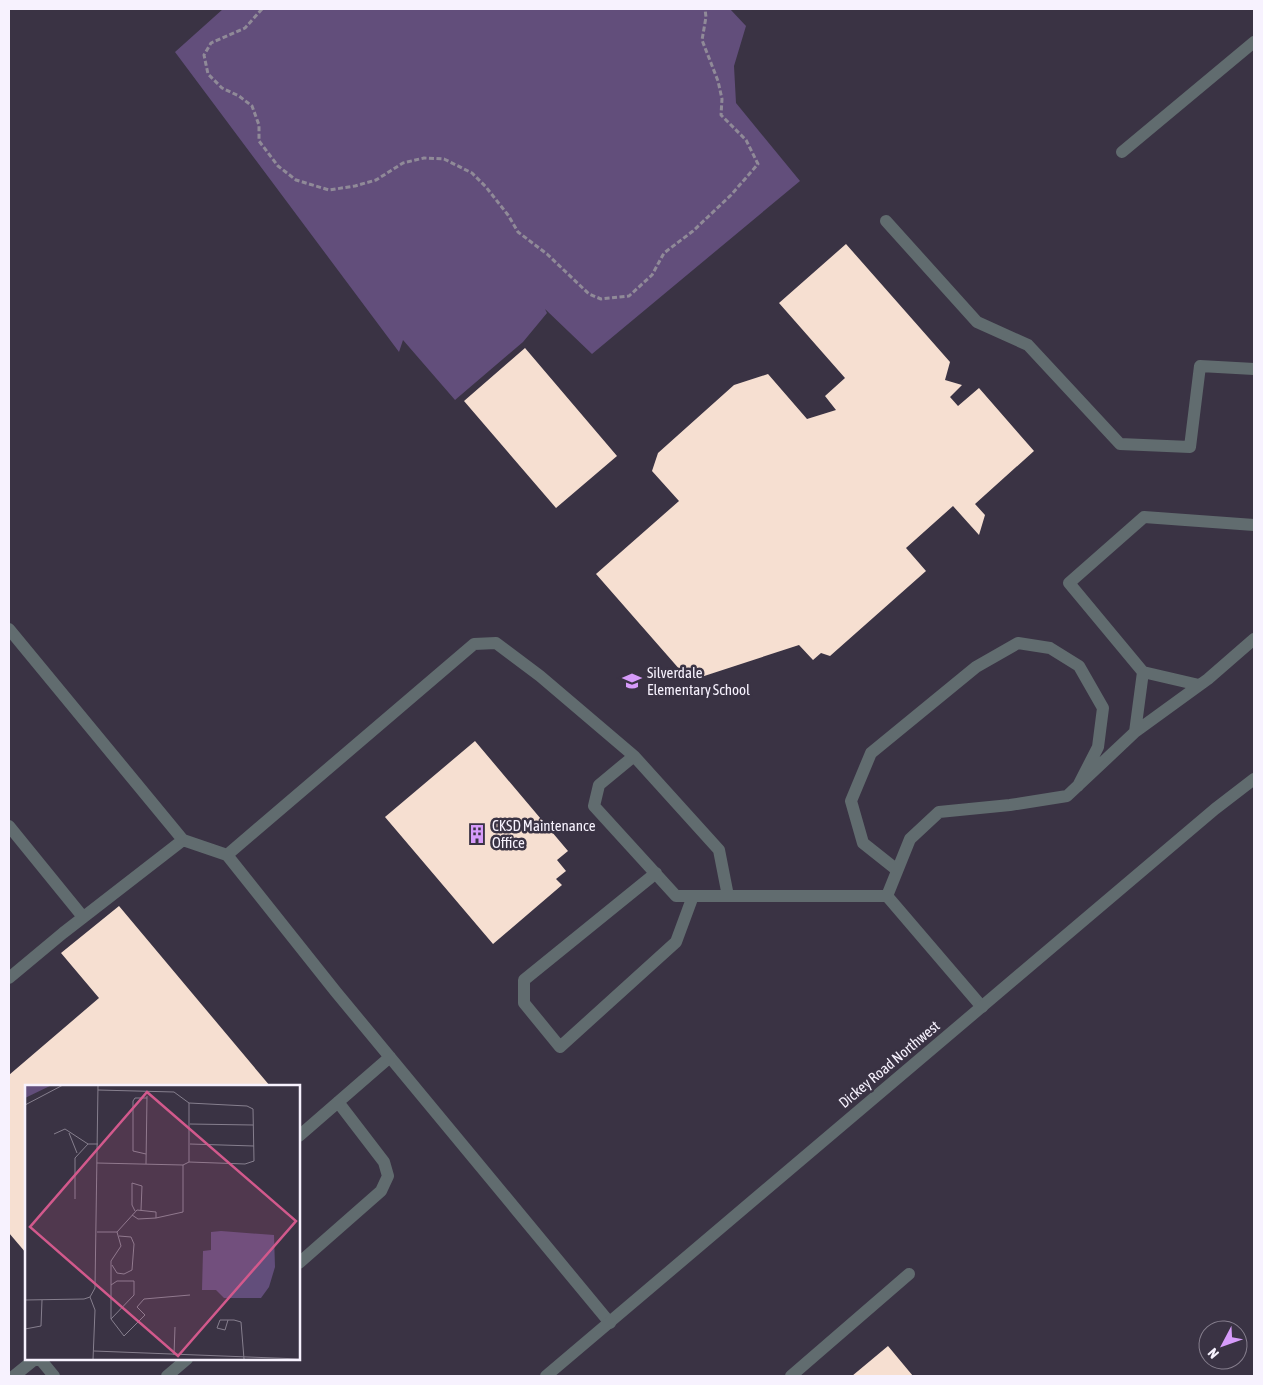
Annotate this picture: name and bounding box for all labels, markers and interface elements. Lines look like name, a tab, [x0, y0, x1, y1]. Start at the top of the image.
place label: Silverdale Elementary School	[647, 664, 750, 698]
school or university icon: Silverdale Elementary School	[621, 670, 643, 692]
place label: CKSD Maintenance Office	[492, 817, 596, 851]
building icon: CKSD Maintenance Office	[466, 823, 488, 845]
street label: Dickey Road Northwest	[835, 1017, 943, 1111]
inset map	[25, 1085, 300, 1360]
north arrow	[1198, 1320, 1248, 1370]
text: N	[1204, 1345, 1222, 1362]

